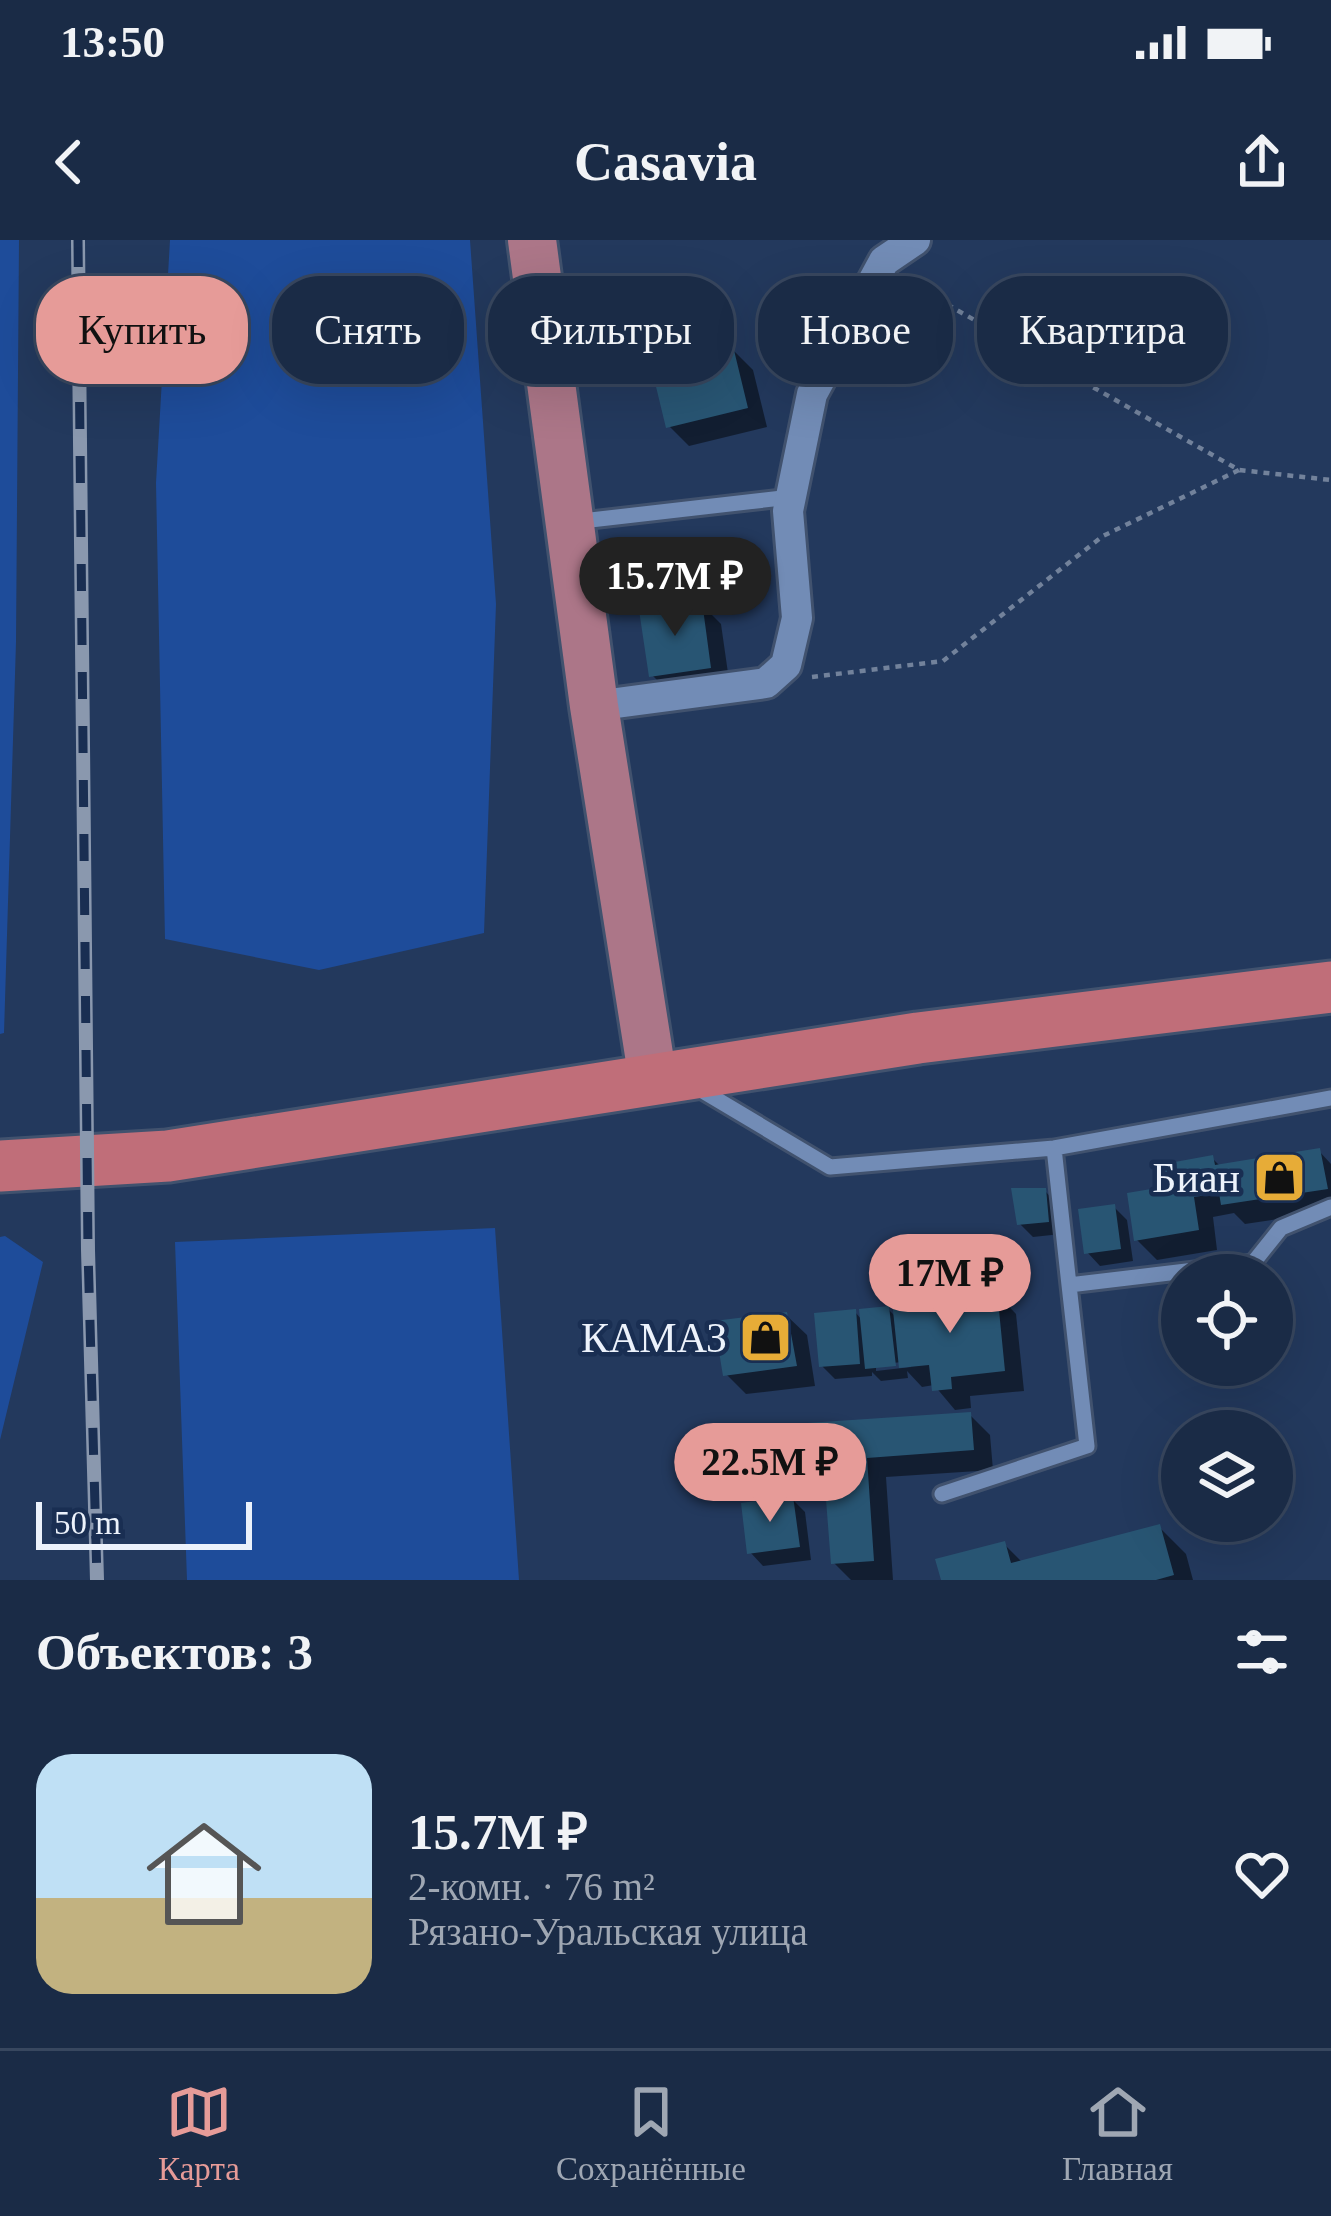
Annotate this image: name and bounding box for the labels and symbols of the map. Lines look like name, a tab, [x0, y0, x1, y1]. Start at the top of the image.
pin: 15.7M ₽	[564, 537, 786, 639]
shop icon: Биан	[1251, 1150, 1307, 1206]
place label: Биан	[1152, 1155, 1240, 1201]
pin: 17M ₽	[866, 1234, 1034, 1336]
shop icon: КАМАЗ	[738, 1310, 794, 1366]
place label: КАМАЗ	[581, 1315, 727, 1361]
pin: 22.5M ₽	[659, 1423, 881, 1525]
scale bar	[36, 1496, 252, 1549]

